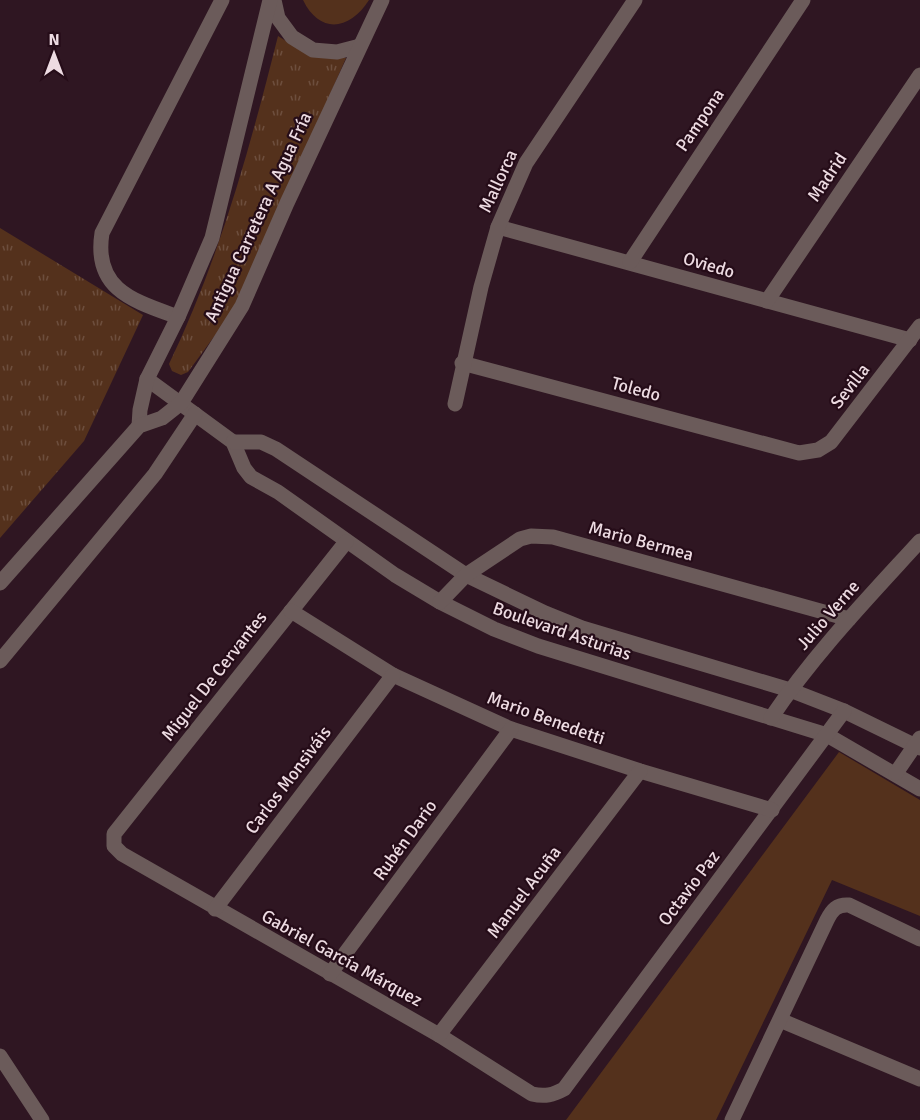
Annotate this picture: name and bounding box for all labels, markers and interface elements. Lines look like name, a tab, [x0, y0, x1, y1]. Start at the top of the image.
north arrow	[24, 24, 84, 84]
text: N	[48, 30, 60, 50]
street label: Pampona	[671, 84, 729, 156]
street label: Antigua Carretera A Agua Fría	[200, 108, 316, 326]
street label: Mallorca	[474, 146, 522, 216]
street label: Madrid	[803, 148, 851, 206]
street label: Oviedo	[681, 247, 737, 283]
street label: Sevilla	[826, 359, 874, 413]
street label: Toledo	[609, 372, 663, 406]
street label: Mario Bermea	[586, 516, 696, 566]
street label: Julio Verne	[792, 576, 864, 654]
street label: Boulevard Asturias	[490, 597, 634, 665]
street label: Miguel De Cervantes	[156, 607, 272, 745]
street label: Mario Benedetti	[484, 687, 608, 749]
street label: Carlos Monsiváis	[240, 722, 336, 838]
street label: Rubén Dario	[368, 795, 442, 885]
street label: Manuel Acuña	[482, 842, 566, 942]
street label: Octavio Paz	[654, 846, 724, 930]
street label: Gabriel García Márquez	[258, 905, 426, 1011]

